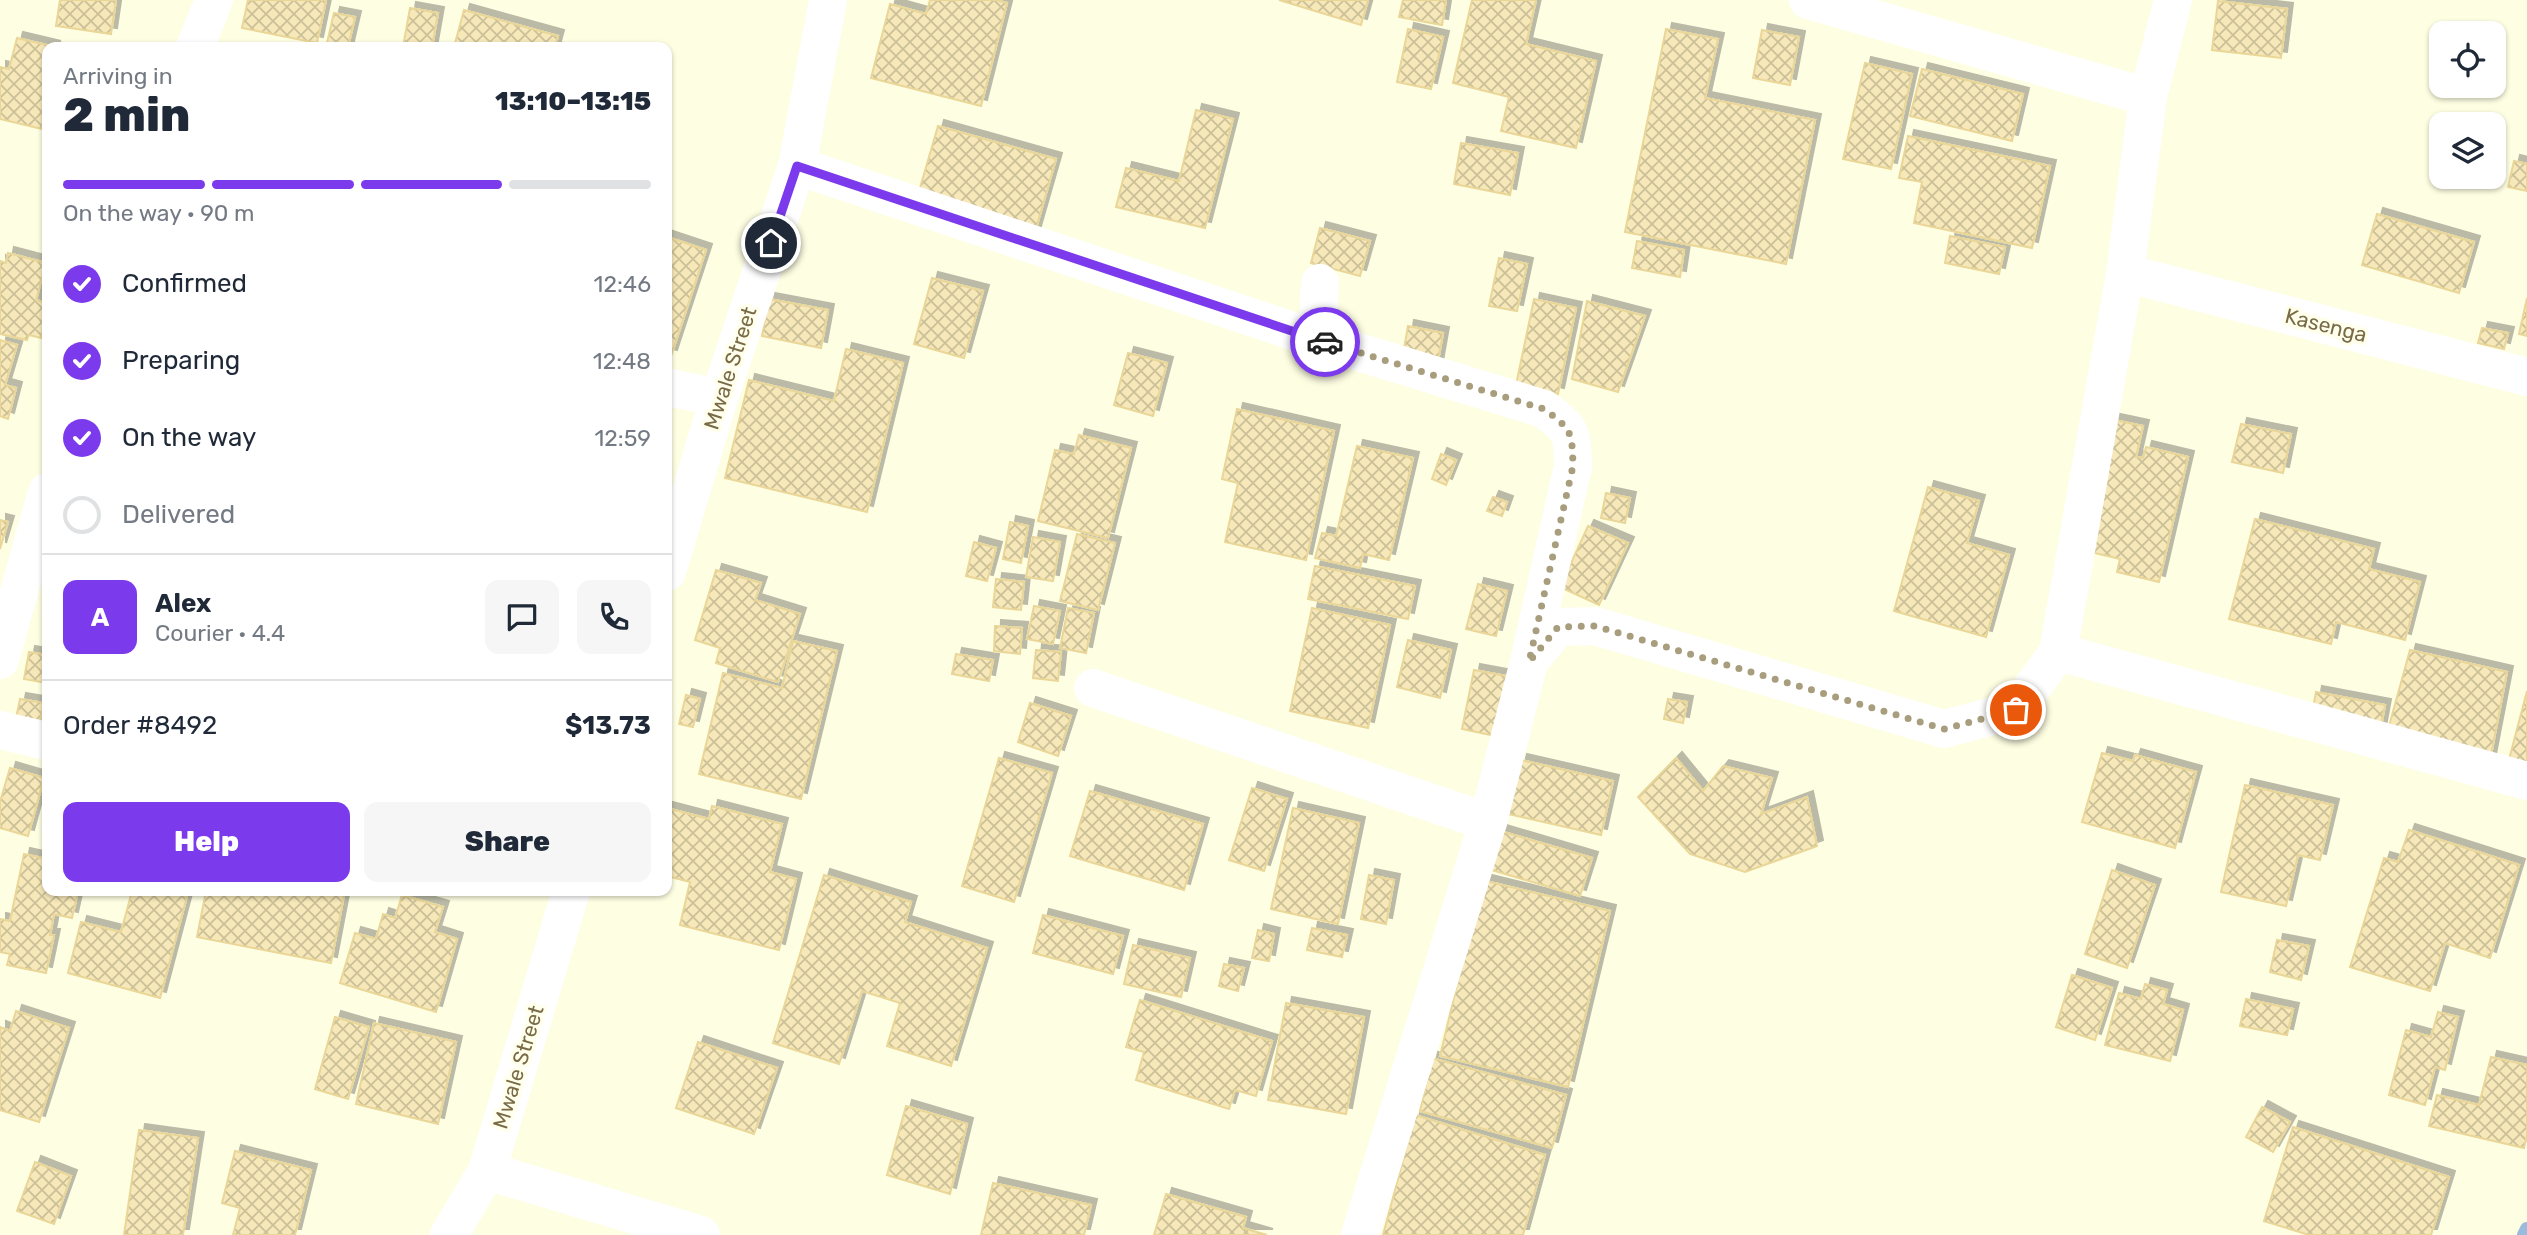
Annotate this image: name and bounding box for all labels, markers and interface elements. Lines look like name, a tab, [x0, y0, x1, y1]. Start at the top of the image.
map controls	[2429, 21, 2506, 189]
button: locate	[2429, 21, 2506, 98]
text: Arriving in	[63, 62, 173, 90]
text: 13:10–13:15	[495, 86, 651, 117]
text: 2 min	[63, 88, 190, 143]
button: layers	[2429, 112, 2506, 189]
text: On the way · 90 m	[63, 199, 254, 227]
pin	[741, 213, 801, 273]
icon: home	[752, 224, 790, 262]
icon: check	[63, 265, 101, 303]
text: Confirmed	[122, 268, 247, 299]
text: 12:46	[594, 270, 651, 298]
street label: Kasenga	[2283, 303, 2369, 347]
street label: Mwale Street	[698, 304, 762, 432]
courier	[1290, 307, 1360, 377]
icon: car	[1306, 323, 1344, 361]
icon: check	[63, 342, 101, 380]
text: Preparing	[122, 345, 240, 376]
text: 12:48	[593, 347, 651, 375]
icon: check	[63, 419, 101, 457]
text: On the way	[122, 422, 256, 453]
text: 12:59	[594, 424, 651, 452]
text: Delivered	[122, 499, 235, 530]
button: chat	[485, 580, 559, 654]
button: phone	[577, 580, 651, 654]
text: Alex	[155, 588, 211, 619]
text: A	[91, 602, 109, 633]
text: Courier · 4.4	[155, 619, 285, 647]
pin	[1986, 680, 2046, 740]
icon: bag	[1997, 691, 2035, 729]
text: Order #8492	[63, 710, 217, 741]
text: $13.73	[565, 710, 651, 741]
button: Help	[63, 802, 350, 882]
button: Share	[364, 802, 651, 882]
street label: Mwale Street	[487, 1002, 549, 1132]

